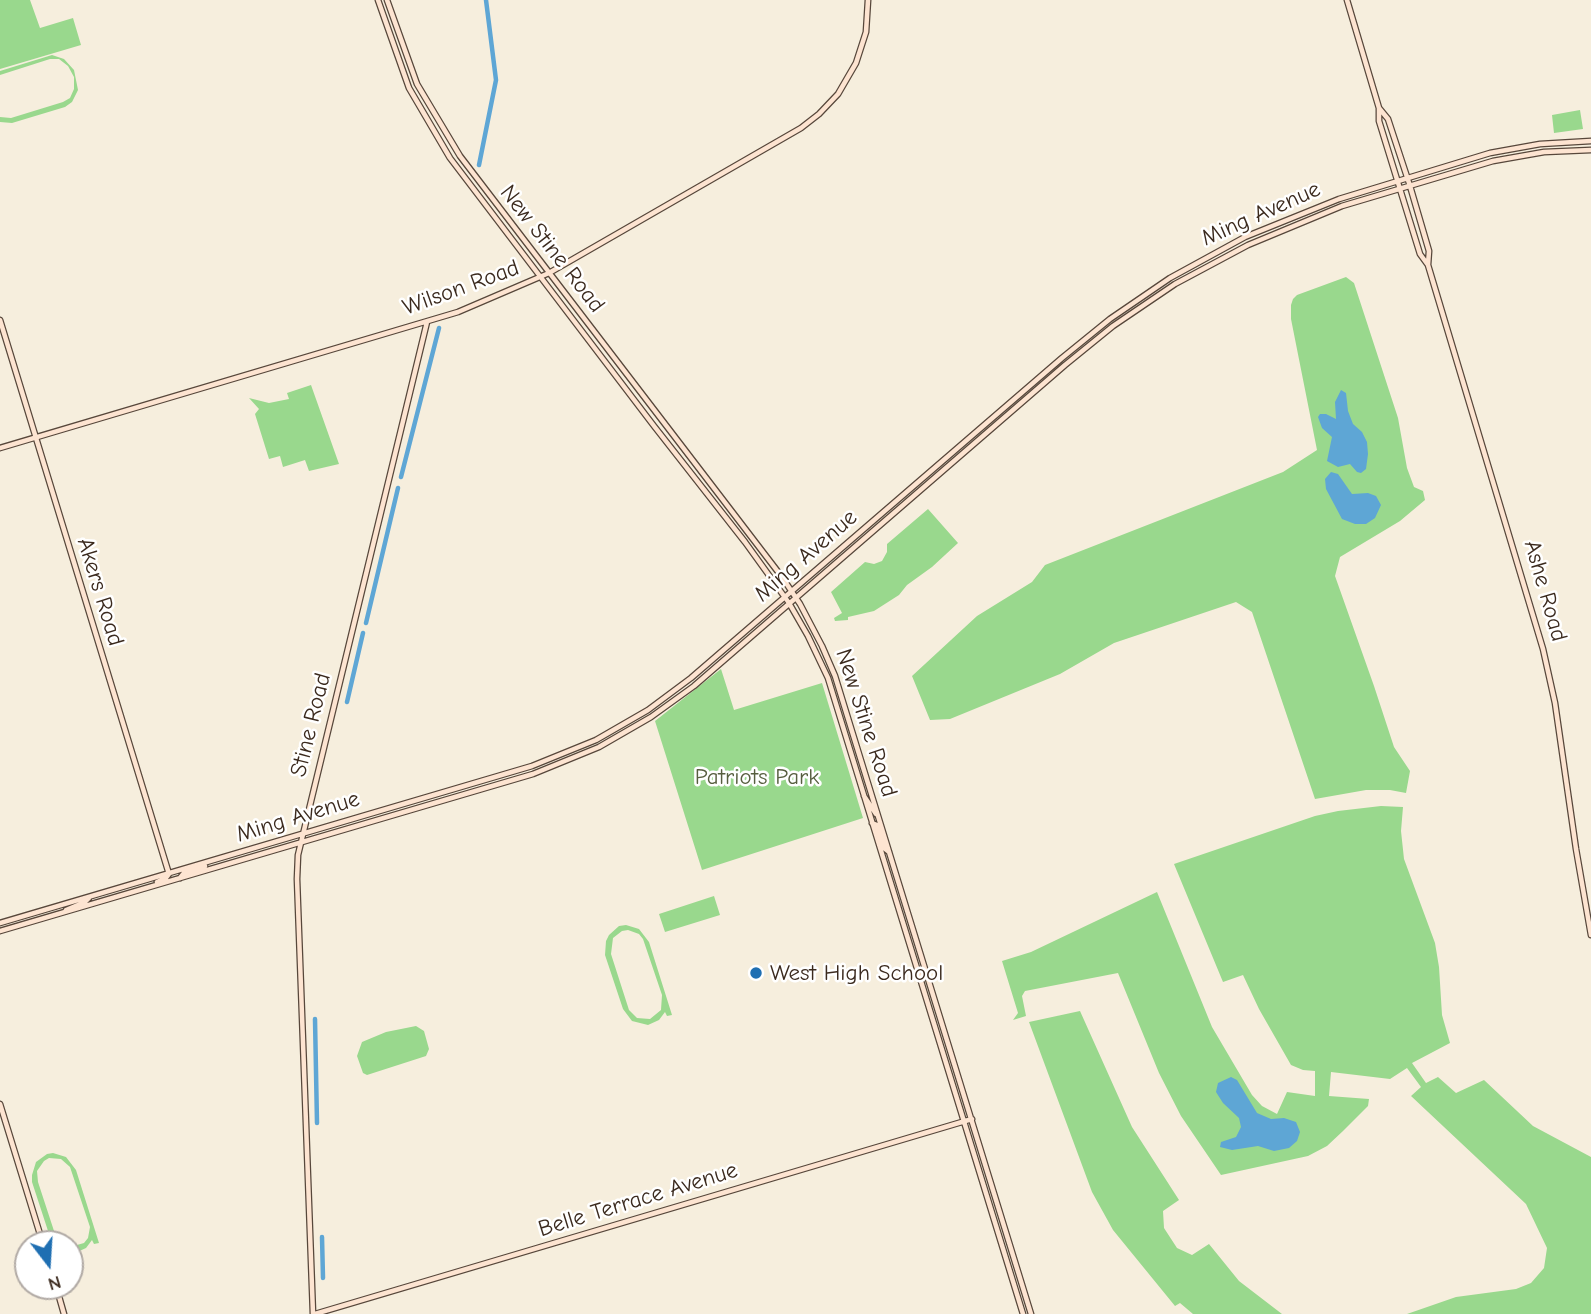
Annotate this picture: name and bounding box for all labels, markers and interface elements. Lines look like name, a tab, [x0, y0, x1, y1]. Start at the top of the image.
street label: Ming Avenue	[1197, 176, 1325, 252]
street label: New Stine Road	[494, 180, 610, 318]
street label: Wilson Road	[399, 254, 523, 322]
street label: Ming Avenue	[749, 504, 863, 608]
street label: Akers Road	[70, 535, 130, 649]
street label: Ashe Road	[1517, 537, 1573, 645]
street label: New Stine Road	[829, 645, 903, 801]
street label: Stine Road	[285, 670, 337, 780]
park label: Patriots Park	[695, 763, 819, 791]
street label: Ming Avenue	[233, 785, 363, 849]
place label: West High School	[770, 959, 943, 987]
marker: West High School	[748, 965, 764, 981]
street label: Belle Terrace Avenue	[535, 1157, 741, 1243]
north arrow	[14, 1230, 84, 1300]
text: N	[45, 1271, 64, 1295]

